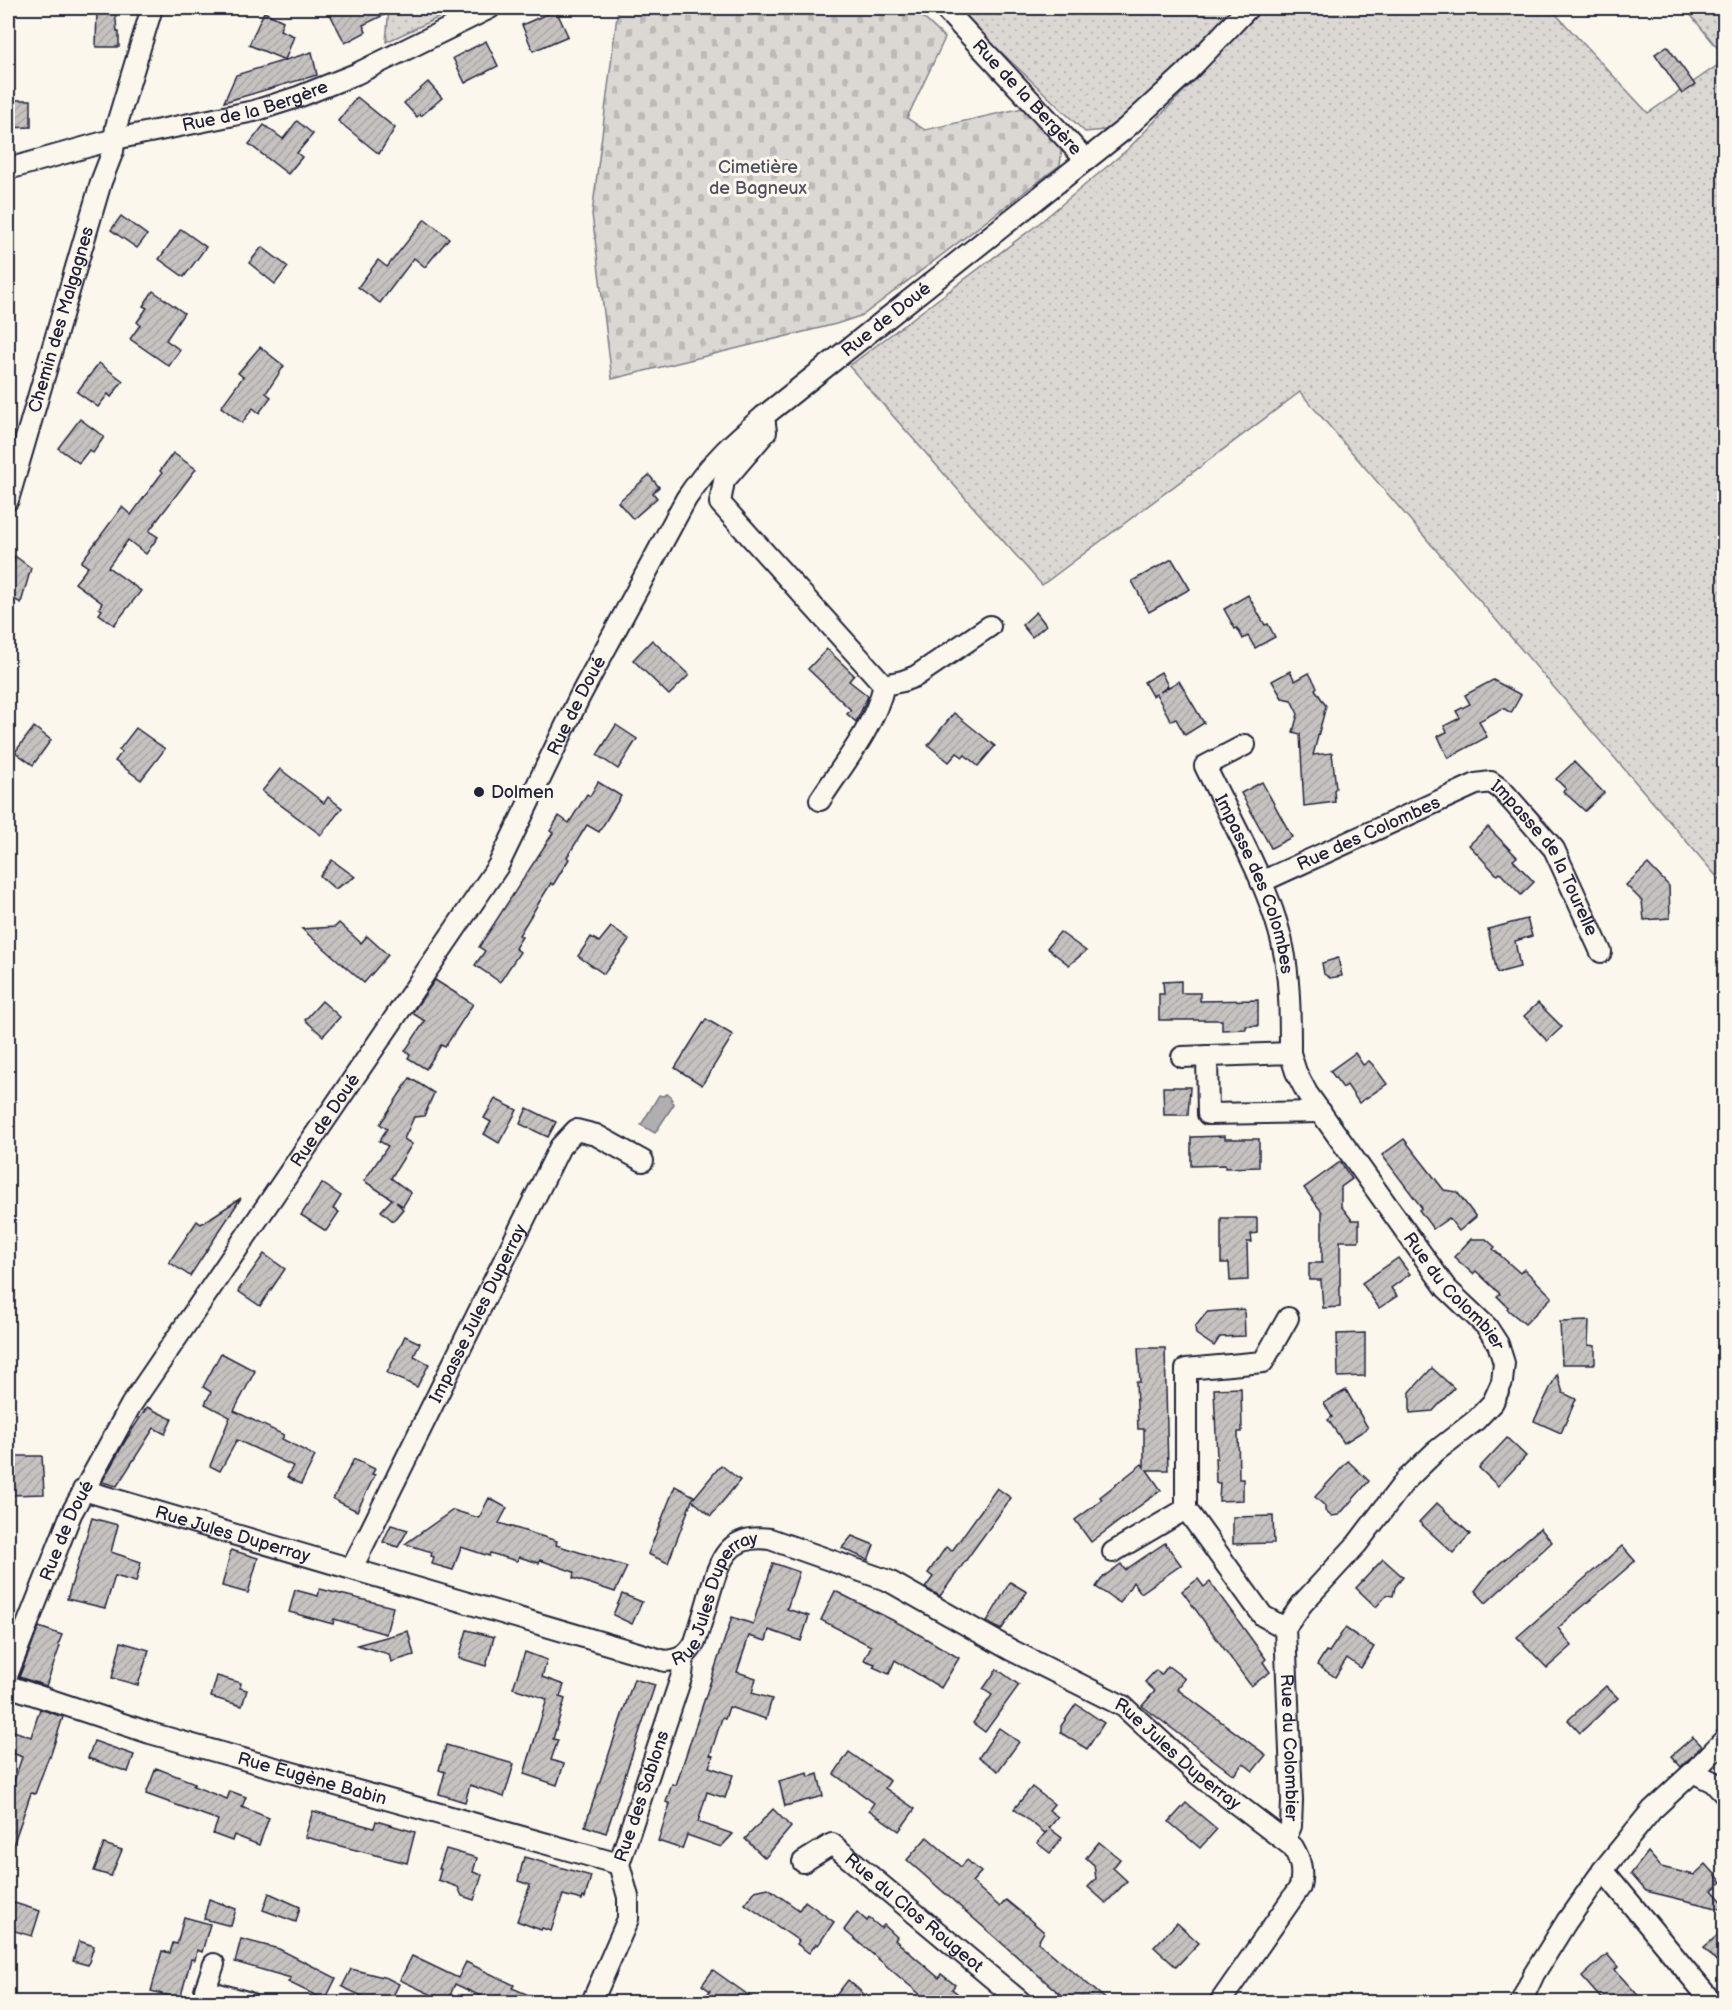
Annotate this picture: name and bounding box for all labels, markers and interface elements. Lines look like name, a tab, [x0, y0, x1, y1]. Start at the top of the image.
street label: Rue de la Bergère	[968, 35, 1087, 160]
street label: Rue de la Bergère	[180, 76, 331, 136]
park label: Cimetière de Bagneux	[709, 157, 808, 199]
street label: Chemin des Malgagnes	[24, 224, 98, 415]
street label: Rue de Doué	[837, 277, 935, 361]
street label: Rue de Doué	[543, 652, 610, 758]
street label: Impasse de la Tourelle	[1487, 775, 1603, 939]
place label: Dolmen	[491, 782, 554, 803]
marker: Dolmen	[472, 785, 486, 799]
street label: Impasse des Colombes	[1210, 791, 1298, 975]
street label: Rue des Colombes	[1293, 791, 1443, 875]
street label: Rue de Doué	[286, 1069, 364, 1171]
street label: Impasse Jules Duperray	[425, 1220, 531, 1406]
street label: Rue du Colombier	[1399, 1228, 1510, 1352]
street label: Rue de Doué	[35, 1476, 98, 1584]
street label: Rue Jules Duperray	[153, 1501, 313, 1567]
street label: Rue Jules Duperray	[669, 1528, 759, 1670]
street label: Rue du Colombier	[1276, 1673, 1303, 1822]
street label: Rue Jules Duperray	[1112, 1693, 1246, 1815]
street label: Rue des Sablons	[610, 1728, 673, 1865]
street label: Rue Eugène Babin	[235, 1748, 389, 1809]
street label: Rue du Clos Rougeot	[841, 1849, 988, 1977]

